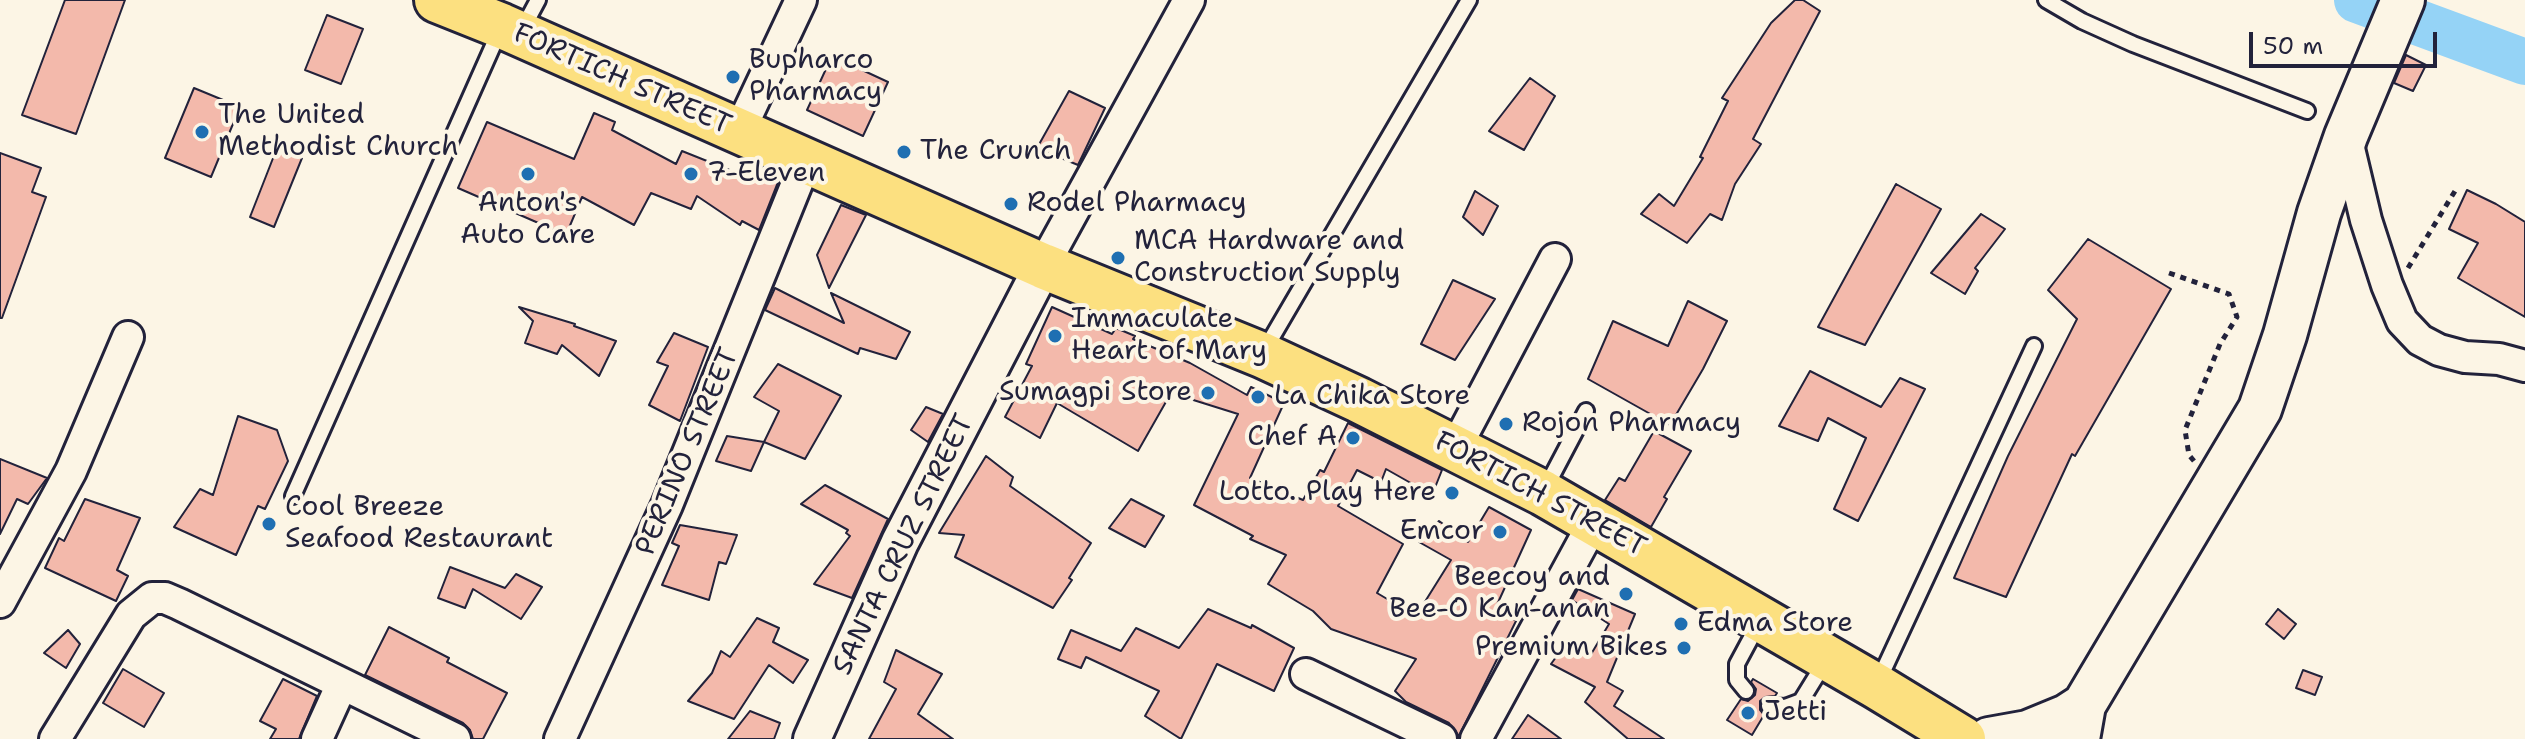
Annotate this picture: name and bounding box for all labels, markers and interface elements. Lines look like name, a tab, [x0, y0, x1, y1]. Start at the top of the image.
scale bar	[2253, 16, 2441, 66]
street label: FORTICH STREET	[508, 17, 736, 143]
text: 50 m	[2263, 30, 2323, 62]
place label: Bupharco Pharmacy	[749, 44, 882, 110]
marker: Bupharco Pharmacy	[724, 68, 742, 86]
place label: The United Methodist Church	[218, 99, 459, 165]
marker: The United Methodist Church	[193, 123, 211, 141]
place label: The Crunch	[920, 135, 1071, 169]
marker: The Crunch	[895, 143, 913, 161]
place label: 7-Eleven	[707, 157, 825, 191]
marker: Anton's Auto Care	[519, 165, 537, 183]
marker: 7-Eleven	[682, 165, 700, 183]
place label: Anton's Auto Care	[460, 187, 596, 253]
place label: Rodel Pharmacy	[1027, 187, 1247, 221]
marker: Rodel Pharmacy	[1002, 195, 1020, 213]
place label: MCA Hardware and Construction Supply	[1134, 225, 1404, 291]
marker: MCA Hardware and Construction Supply	[1109, 249, 1127, 267]
place label: Immaculate Heart of Mary	[1071, 303, 1267, 369]
marker: Immaculate Heart of Mary	[1046, 327, 1064, 345]
street label: PERINO STREET	[629, 343, 747, 561]
place label: Sumagpi Store	[999, 376, 1192, 410]
place label: La Chika Store	[1274, 380, 1470, 414]
marker: Sumagpi Store	[1199, 384, 1217, 402]
marker: La Chika Store	[1249, 388, 1267, 406]
place label: Rojon Pharmacy	[1522, 407, 1741, 441]
street label: SANTA CRUZ STREET	[826, 409, 982, 681]
marker: Rojon Pharmacy	[1497, 415, 1515, 433]
place label: Chef A	[1247, 421, 1337, 455]
street label: FORTICH STREET	[1429, 425, 1651, 565]
marker: Chef A	[1344, 429, 1362, 447]
place label: Lotto. Play Here	[1219, 476, 1436, 510]
marker: Lotto. Play Here	[1443, 484, 1461, 502]
place label: Cool Breeze Seafood Restaurant	[285, 491, 553, 557]
marker: Cool Breeze Seafood Restaurant	[260, 515, 278, 533]
place label: Emcor	[1400, 515, 1484, 549]
marker: Emcor	[1491, 523, 1509, 541]
place label: Beecoy and Bee-O Kan-anan	[1389, 561, 1610, 627]
marker: Beecoy and Bee-O Kan-anan	[1617, 585, 1635, 603]
place label: Edma Store	[1697, 607, 1853, 641]
marker: Edma Store	[1672, 615, 1690, 633]
place label: Premium Bikes	[1475, 631, 1668, 665]
marker: Premium Bikes	[1675, 639, 1693, 657]
place label: Jetti	[1764, 696, 1827, 730]
marker: Jetti	[1739, 704, 1757, 722]

